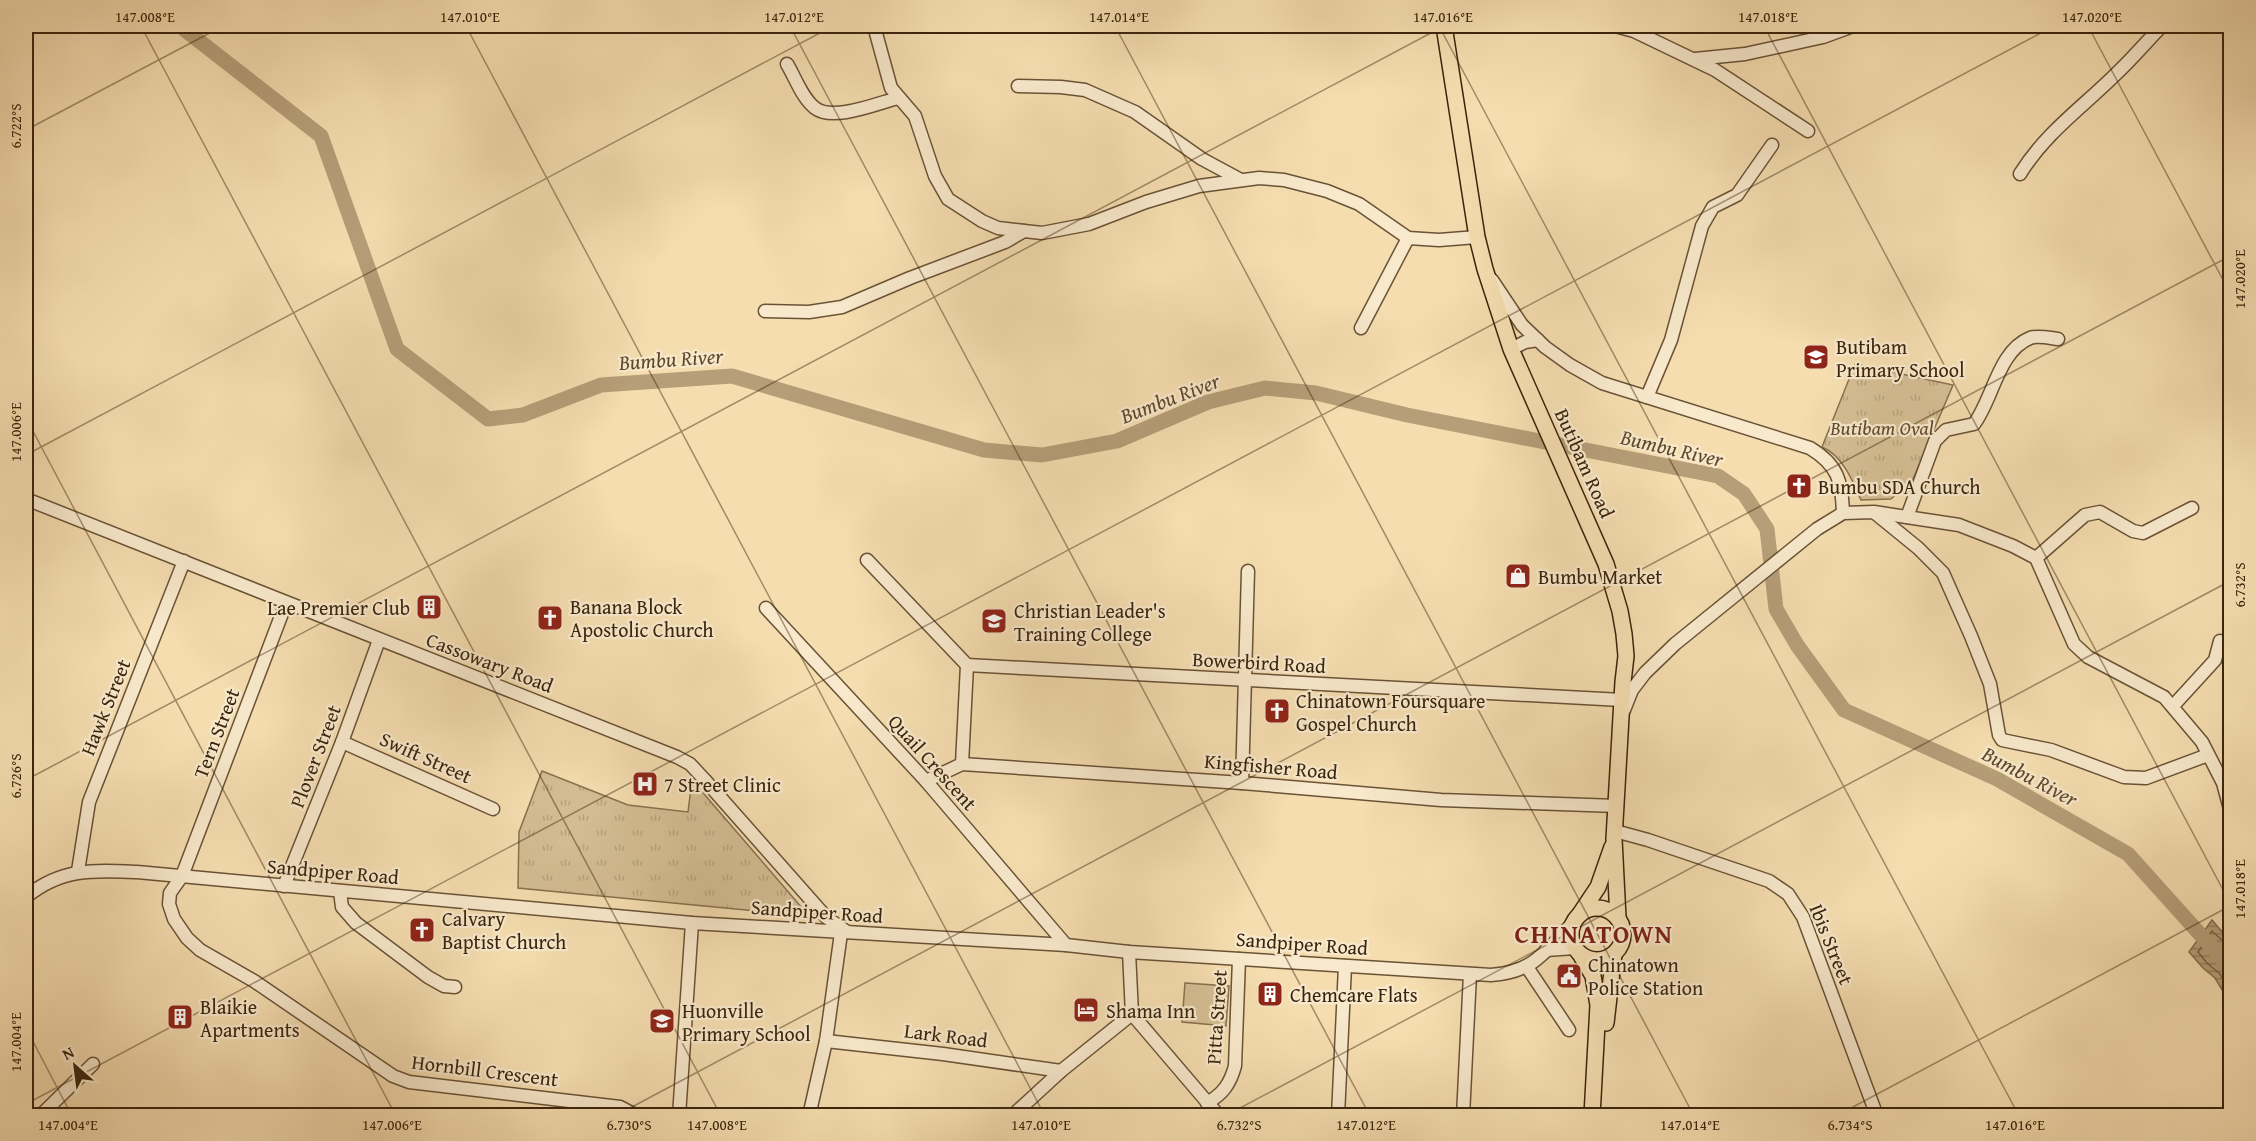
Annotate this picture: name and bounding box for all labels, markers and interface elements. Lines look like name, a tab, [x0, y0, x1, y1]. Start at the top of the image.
text: 147.008°E	[115, 6, 175, 27]
text: 147.010°E	[440, 6, 500, 27]
text: 147.012°E	[764, 6, 824, 27]
text: 147.014°E	[1089, 6, 1149, 27]
text: 147.016°E	[1413, 6, 1473, 27]
text: 147.018°E	[1738, 6, 1798, 27]
text: 147.020°E	[2062, 6, 2122, 27]
text: 6.722°S	[5, 103, 26, 149]
text: 147.020°E	[2229, 249, 2250, 309]
place label: Butibam Primary School	[1836, 332, 1965, 384]
water label: Bumbu River	[617, 340, 725, 378]
school or university icon: Butibam Primary School	[1801, 342, 1831, 372]
water label: Bumbu River	[1115, 364, 1225, 431]
text: 147.006°E	[5, 402, 26, 462]
street label: Butibam Road	[1548, 404, 1622, 523]
park label: Butibam Oval	[1829, 413, 1934, 442]
water label: Bumbu River	[1617, 421, 1727, 475]
church icon: Bumbu SDA Church	[1784, 471, 1814, 501]
place label: Bumbu SDA Church	[1818, 472, 1981, 501]
shop icon: Bumbu Market	[1503, 561, 1533, 591]
place label: Bumbu Market	[1538, 562, 1662, 591]
text: 6.732°S	[2229, 562, 2250, 608]
building icon: Lae Premier Club	[414, 592, 444, 622]
place label: Banana Block Apostolic Church	[570, 592, 714, 644]
place label: Lae Premier Club	[267, 593, 410, 622]
place label: Christian Leader's Training College	[1014, 596, 1166, 648]
church icon: Banana Block Apostolic Church	[535, 603, 565, 633]
school or university icon: Christian Leader's Training College	[979, 606, 1009, 636]
street label: Cassowary Road	[422, 624, 558, 700]
street label: Bowerbird Road	[1192, 644, 1327, 680]
street label: Hawk Street	[72, 654, 138, 760]
street label: Tern Street	[186, 684, 246, 782]
place label: Chinatown Foursquare Gospel Church	[1296, 686, 1486, 738]
church icon: Chinatown Foursquare Gospel Church	[1262, 696, 1292, 726]
street label: Plover Street	[282, 700, 348, 812]
street label: Quail Crescent	[882, 707, 984, 817]
street label: Swift Street	[375, 724, 477, 790]
water label: Bumbu River	[1976, 737, 2084, 815]
street label: Kingfisher Road	[1203, 746, 1339, 786]
text: 6.726°S	[5, 753, 26, 799]
hospital icon: 7 Street Clinic	[630, 769, 660, 799]
place label: 7 Street Clinic	[664, 770, 781, 799]
street label: Sandpiper Road	[266, 851, 400, 891]
text: 147.018°E	[2229, 859, 2250, 919]
street label: Sandpiper Road	[750, 892, 884, 930]
street label: Ibis Street	[1803, 899, 1861, 989]
place label: Calvary Baptist Church	[442, 904, 566, 956]
district label: CHINATOWN	[1515, 914, 1673, 953]
church icon: Calvary Baptist Church	[407, 915, 437, 945]
street label: Sandpiper Road	[1235, 924, 1369, 962]
place label: Chinatown Police Station	[1588, 950, 1703, 1002]
public building icon: Chinatown Police Station	[1554, 961, 1584, 991]
street label: Pitta Street	[1198, 969, 1234, 1065]
building icon: Chemcare Flats	[1255, 979, 1285, 1009]
place label: Chemcare Flats	[1290, 980, 1418, 1009]
place label: Blaikie Apartments	[200, 992, 300, 1044]
hotel icon: Shama Inn	[1071, 995, 1101, 1025]
place label: Huonville Primary School	[682, 996, 811, 1048]
place label: Shama Inn	[1106, 996, 1195, 1025]
building icon: Blaikie Apartments	[165, 1002, 195, 1032]
school or university icon: Huonville Primary School	[647, 1006, 677, 1036]
text: 147.004°E	[5, 1012, 26, 1072]
street label: Lark Road	[903, 1015, 990, 1055]
north arrow	[45, 1036, 105, 1096]
text: N	[58, 1040, 79, 1066]
street label: Hornbill Crescent	[410, 1047, 560, 1093]
text: 147.004°E	[38, 1114, 98, 1135]
text: 147.006°E	[362, 1114, 422, 1135]
text: 6.730°S	[606, 1114, 652, 1135]
text: 147.008°E	[687, 1114, 747, 1135]
text: 147.010°E	[1011, 1114, 1071, 1135]
text: 6.732°S	[1216, 1114, 1262, 1135]
text: 147.012°E	[1336, 1114, 1396, 1135]
text: 147.014°E	[1660, 1114, 1720, 1135]
text: 6.734°S	[1827, 1114, 1873, 1135]
text: 147.016°E	[1985, 1114, 2045, 1135]

